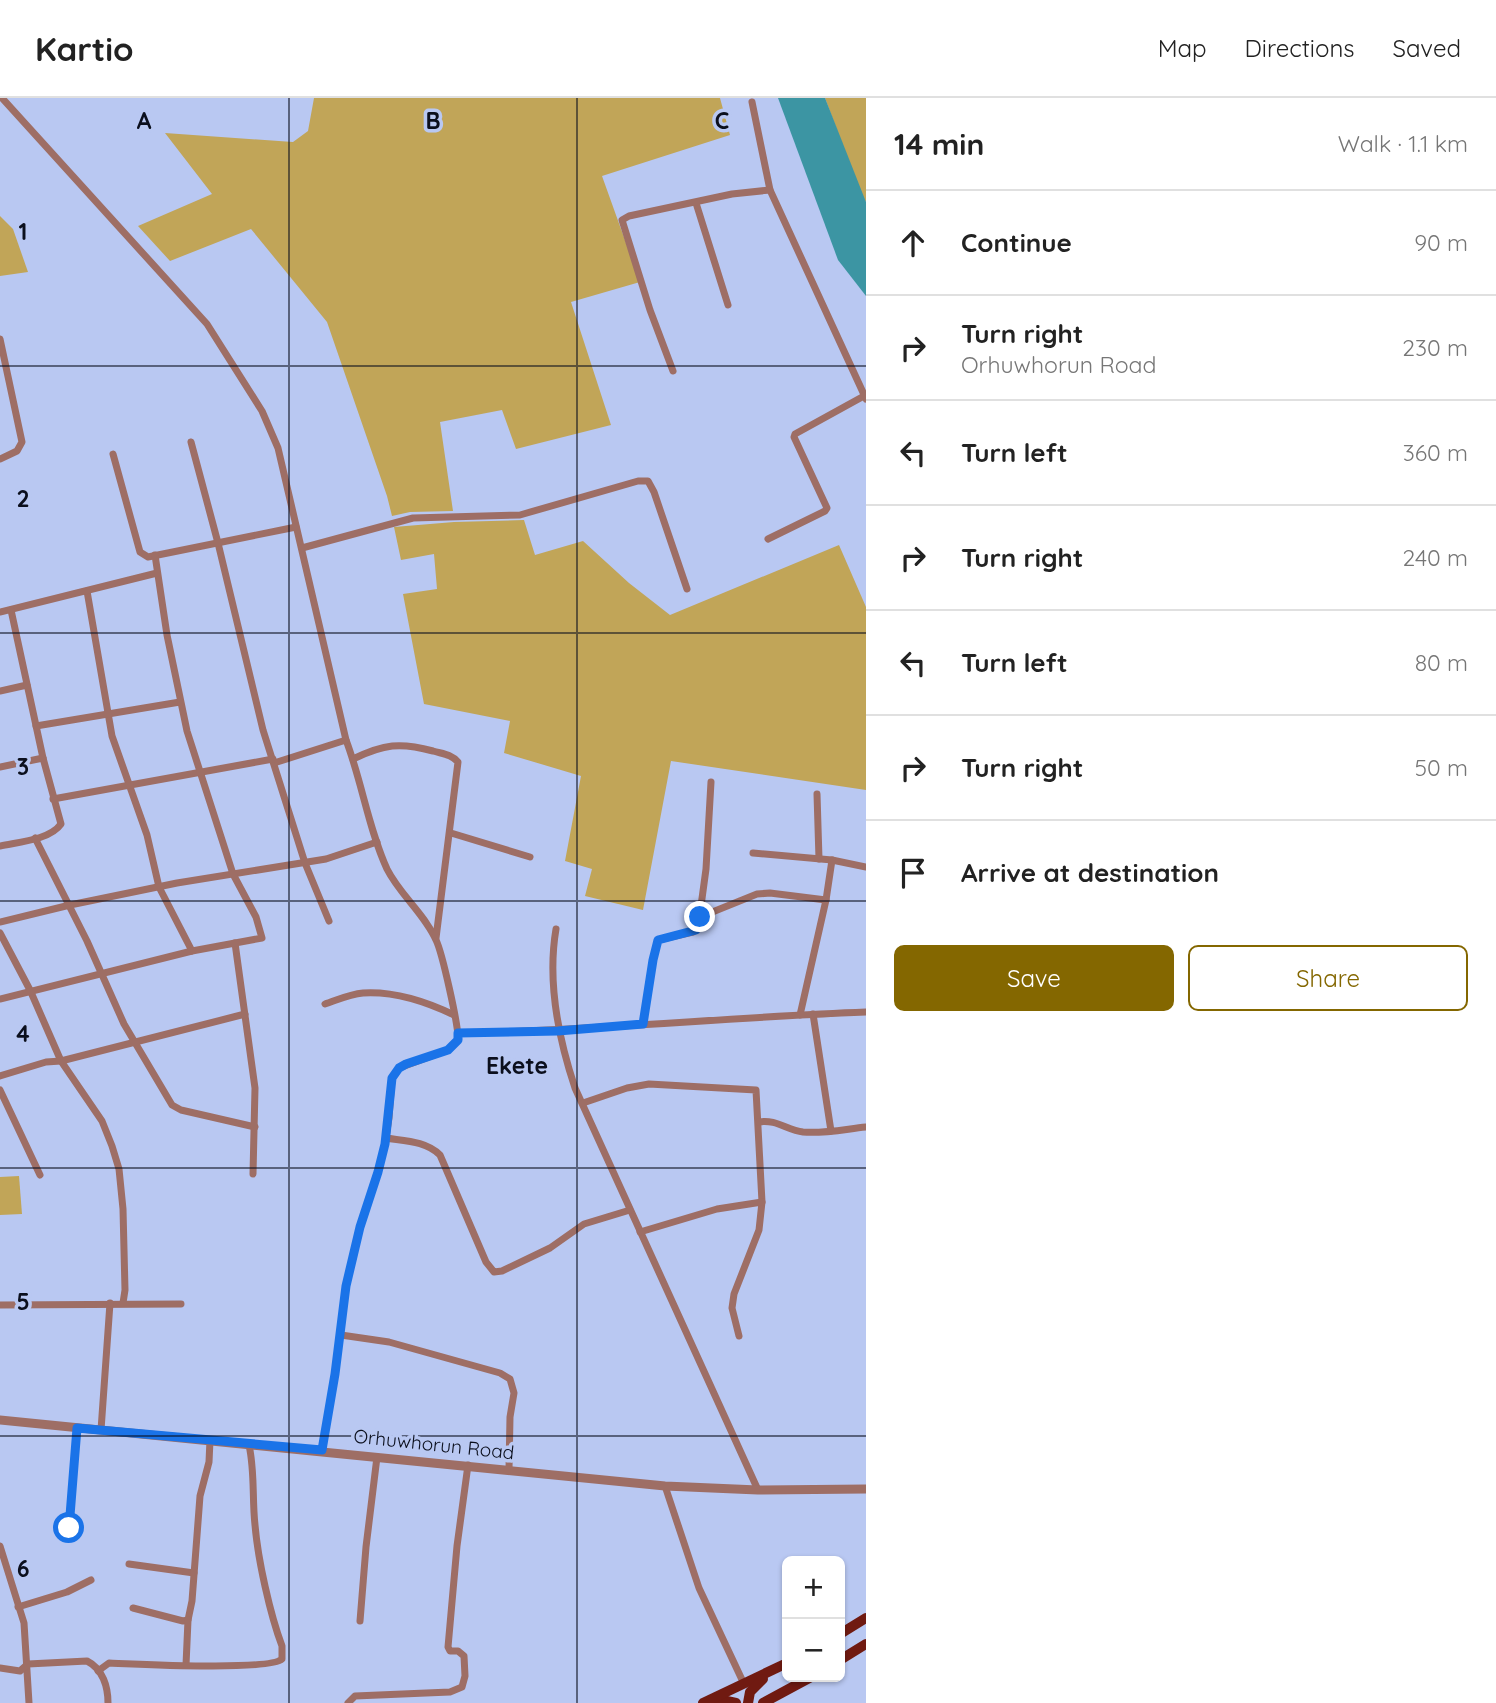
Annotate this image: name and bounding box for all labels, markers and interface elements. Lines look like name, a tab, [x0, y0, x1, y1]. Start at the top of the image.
text: Kartio	[35, 28, 134, 69]
text: Map	[1158, 33, 1207, 63]
text: Directions	[1245, 33, 1355, 63]
text: Saved	[1393, 33, 1461, 63]
text: A	[137, 106, 152, 135]
text: B	[425, 106, 441, 135]
text: C	[715, 106, 729, 135]
text: 14 min	[894, 125, 984, 163]
text: Walk · 1.1 km	[1338, 129, 1468, 158]
text: 1	[19, 217, 27, 246]
icon: ahead	[894, 224, 932, 262]
text: Continue	[961, 226, 1072, 259]
text: 90 m	[1414, 228, 1468, 257]
text: Turn right	[961, 317, 1083, 350]
icon: right	[894, 329, 932, 367]
text: 230 m	[1402, 333, 1468, 362]
text: Orhuwhorun Road	[961, 350, 1156, 379]
icon: left	[894, 434, 932, 472]
text: Turn left	[961, 436, 1068, 469]
text: 360 m	[1403, 438, 1468, 467]
text: 2	[16, 484, 30, 513]
icon: right	[894, 539, 932, 577]
text: Turn right	[961, 541, 1083, 574]
text: 240 m	[1403, 543, 1468, 572]
icon: left	[894, 644, 932, 682]
text: Turn left	[961, 646, 1068, 679]
text: 80 m	[1415, 648, 1468, 677]
icon: right	[894, 749, 932, 787]
text: Turn right	[961, 751, 1083, 784]
text: 3	[17, 752, 29, 781]
text: 50 m	[1415, 753, 1468, 782]
icon: arrive	[894, 854, 932, 892]
text: Arrive at destination	[961, 856, 1219, 889]
route end	[684, 901, 715, 932]
button: Save	[894, 945, 1174, 1011]
button: Share	[1188, 945, 1468, 1011]
text: 4	[16, 1019, 30, 1048]
district label: Ekete	[486, 1051, 548, 1080]
text: 5	[16, 1287, 30, 1316]
street label: Orhuwhorun Road	[352, 1424, 516, 1464]
route start	[53, 1512, 84, 1543]
text: 6	[17, 1554, 29, 1583]
map controls	[782, 1556, 845, 1682]
button: +	[782, 1556, 845, 1619]
button: −	[782, 1619, 845, 1682]

